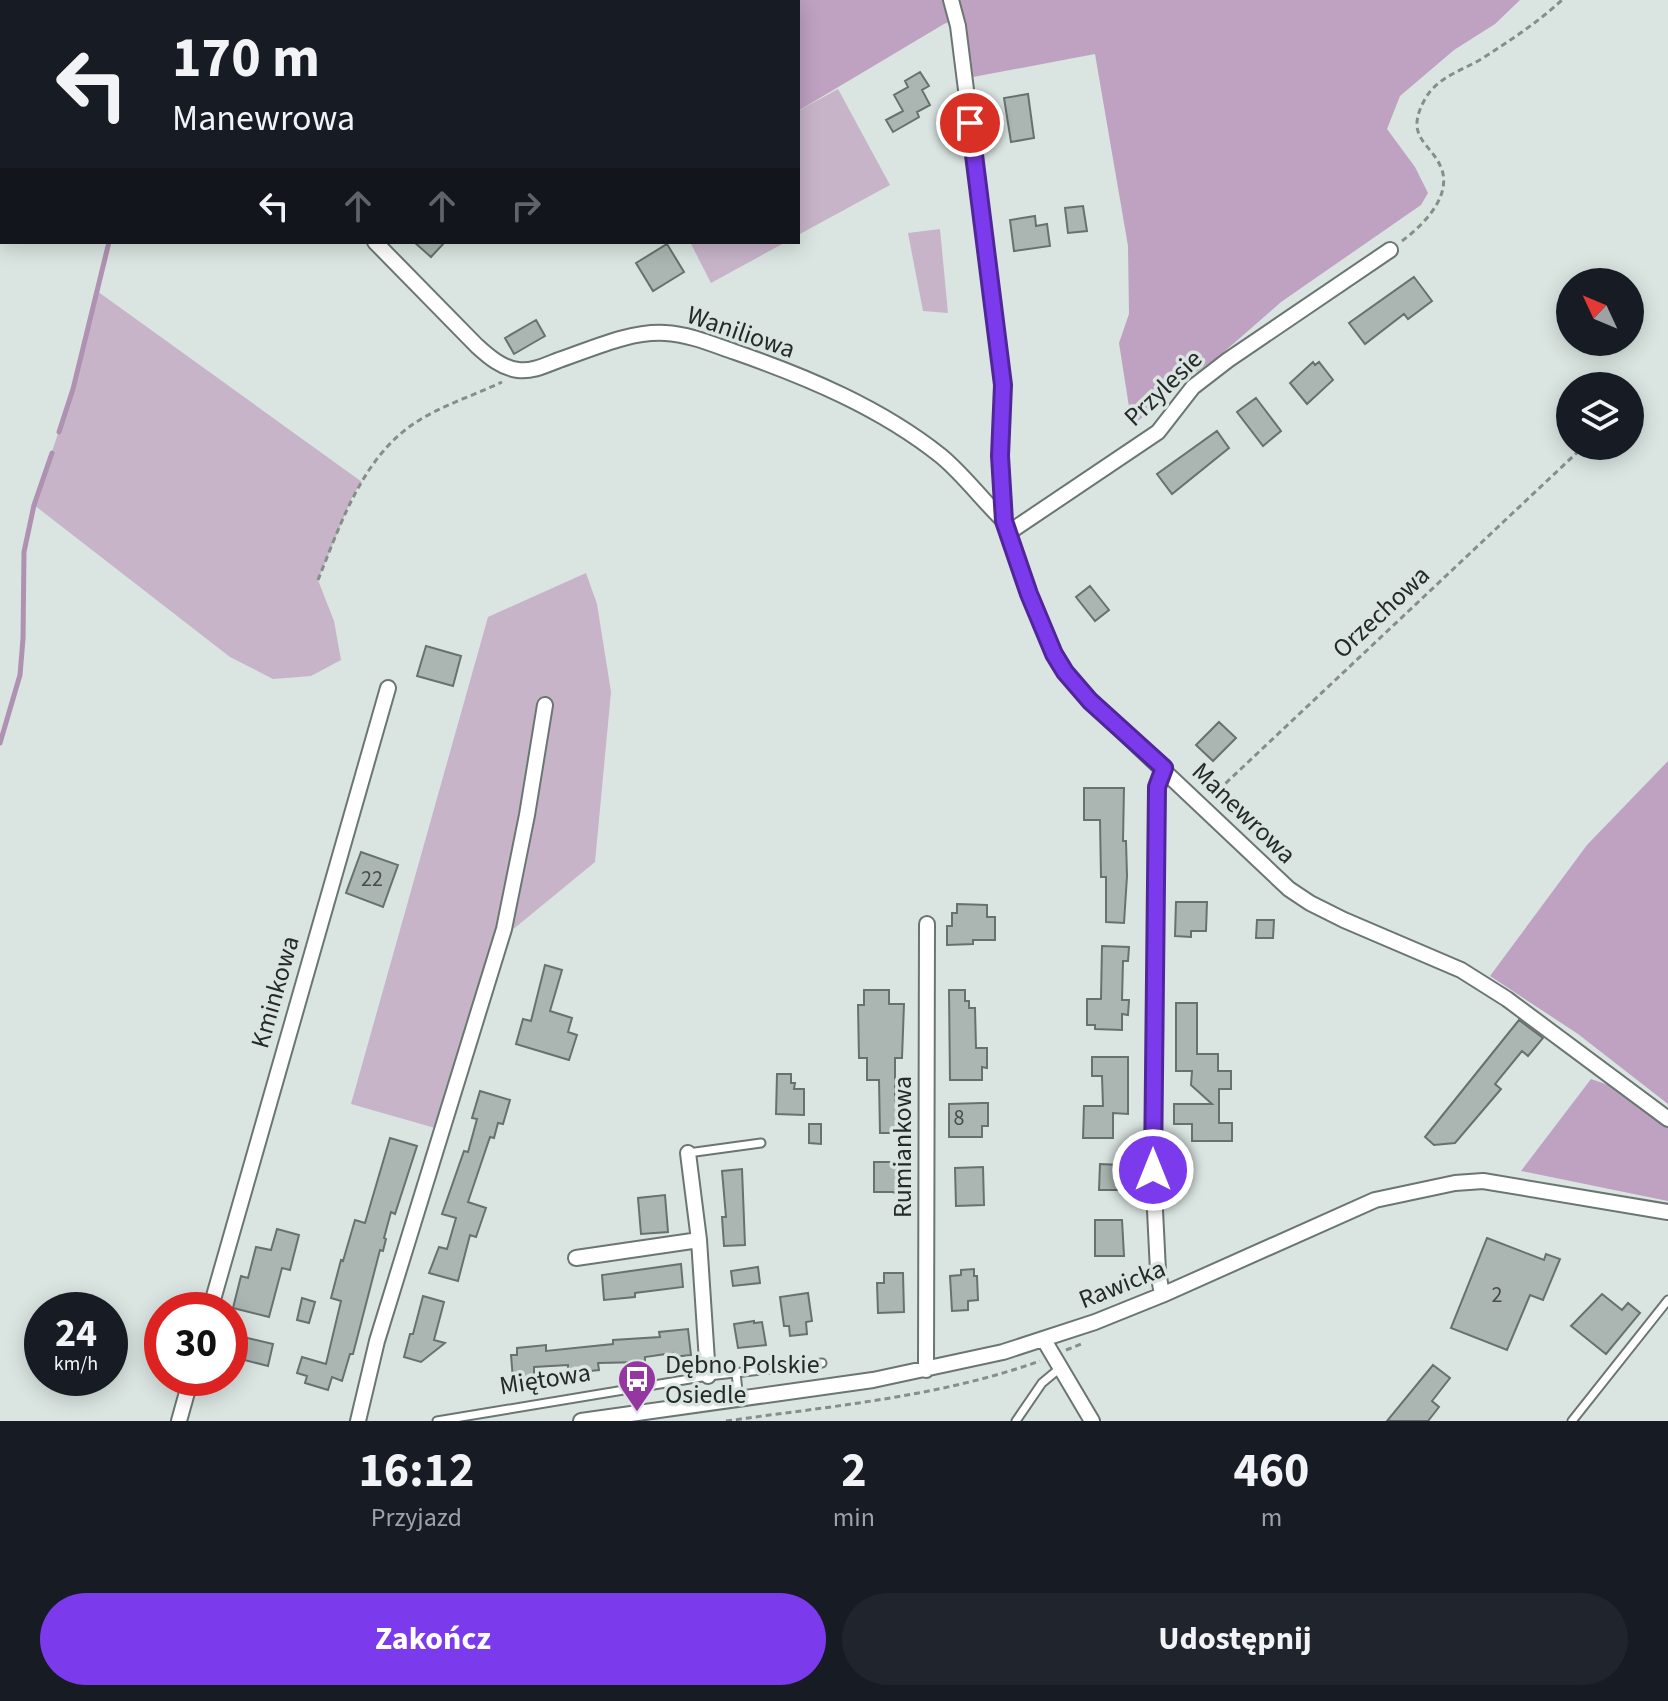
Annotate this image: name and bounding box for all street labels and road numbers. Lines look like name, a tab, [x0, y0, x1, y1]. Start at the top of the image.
street label: Waniliowa	[682, 296, 800, 368]
street label: Przylesie	[1115, 341, 1211, 435]
street label: Orzechowa	[1324, 557, 1438, 667]
street label: Manewrowa	[1184, 754, 1304, 872]
street label: Kminkowa	[241, 932, 309, 1052]
street label: Rumiankowa	[884, 1076, 921, 1218]
street label: Rawicka	[1073, 1250, 1171, 1318]
street label: Miętowa	[497, 1354, 593, 1404]

